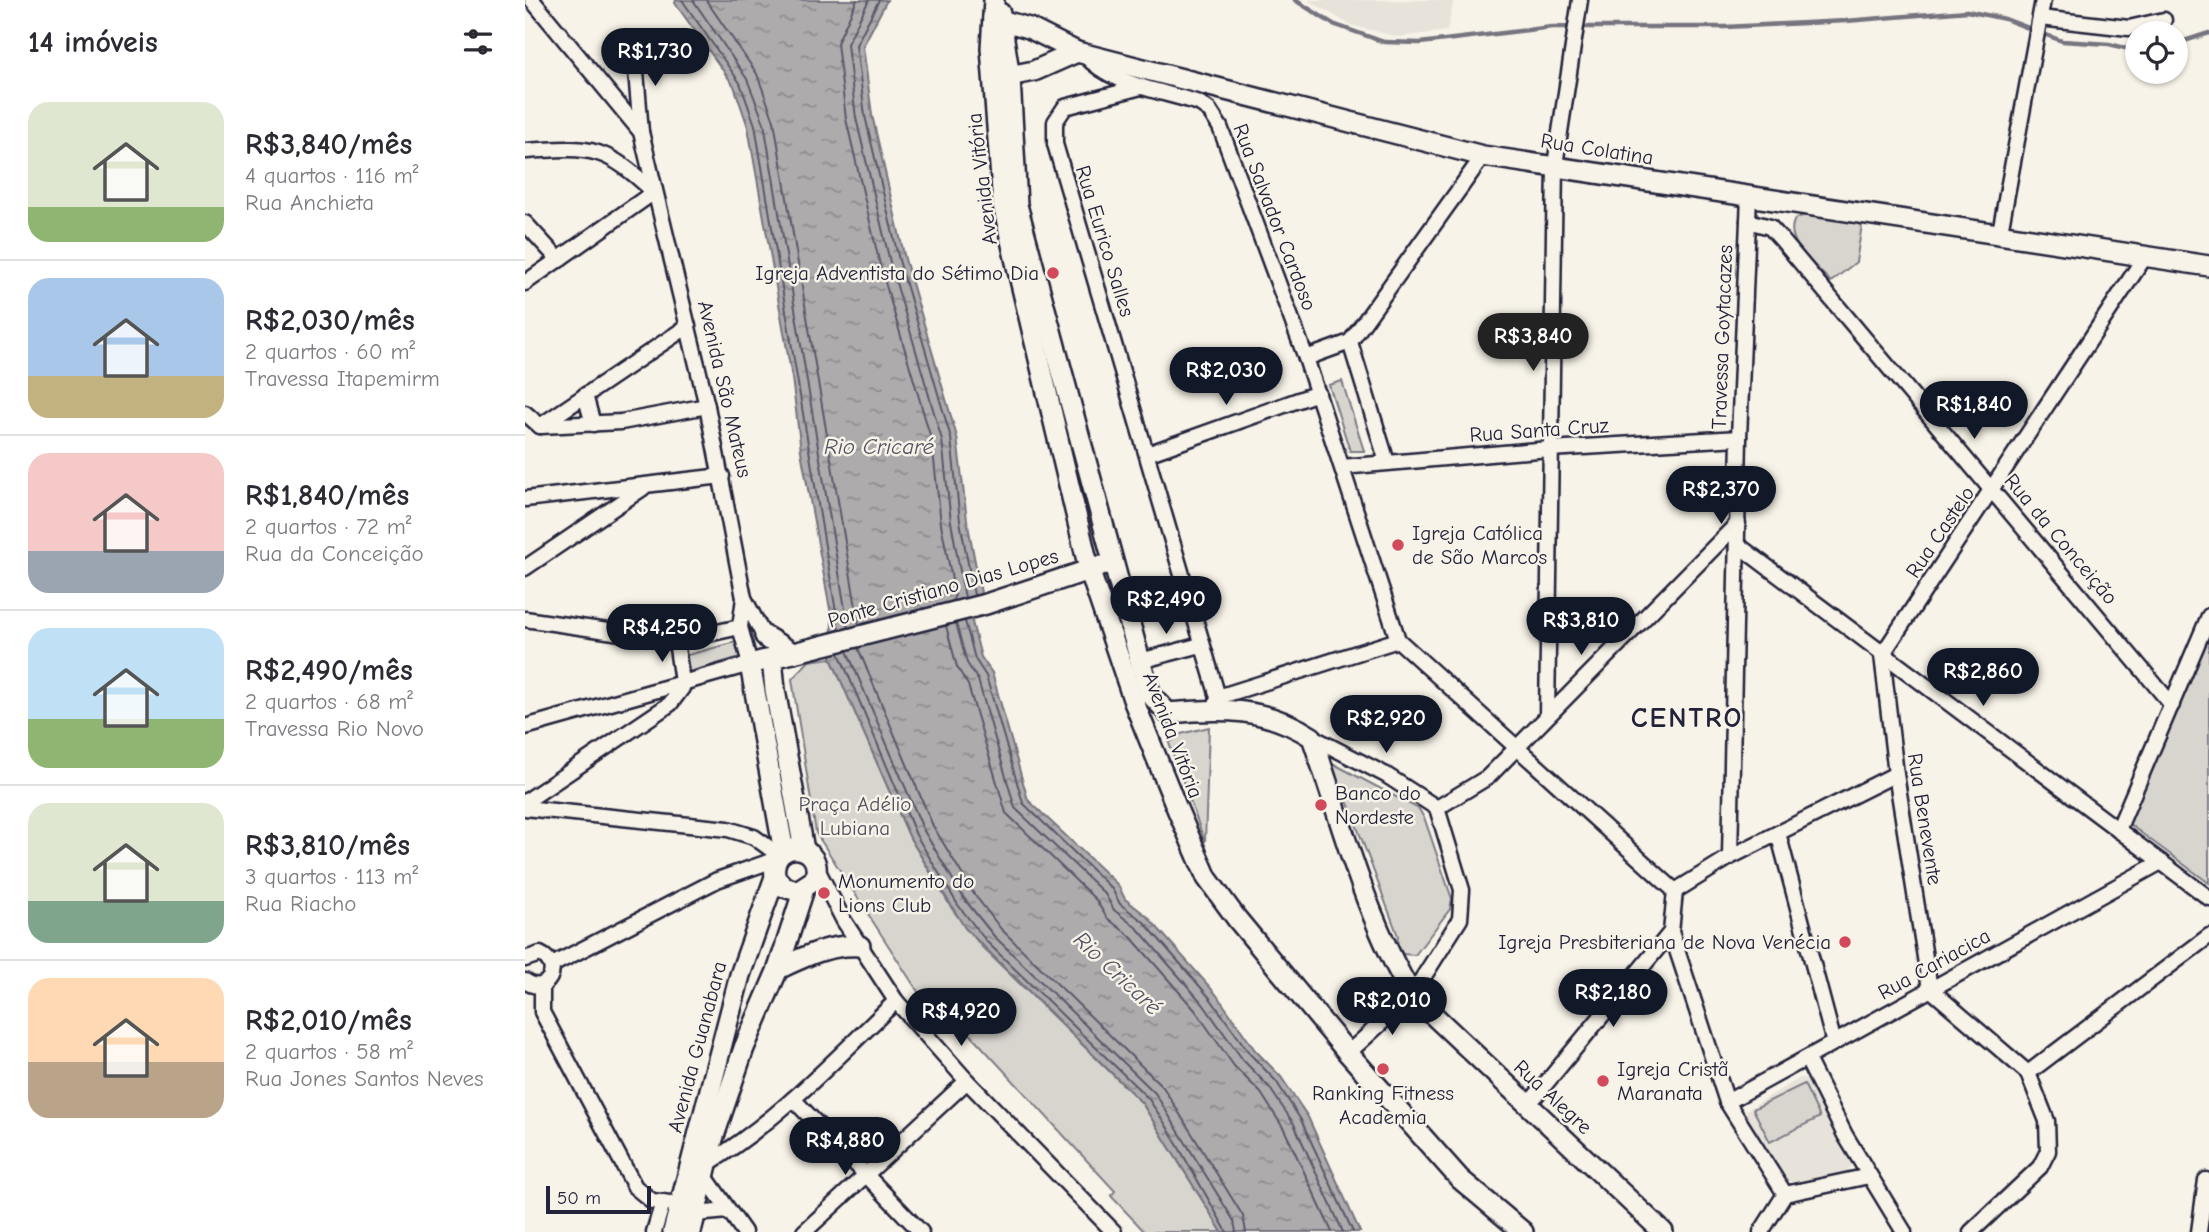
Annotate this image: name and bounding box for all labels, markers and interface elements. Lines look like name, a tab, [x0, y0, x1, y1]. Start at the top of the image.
map controls	[2125, 21, 2188, 84]
button: locate	[2125, 21, 2188, 84]
icon: filters	[459, 23, 497, 61]
text: 14 imóveis	[28, 25, 158, 60]
pin: R$1,730	[590, 28, 720, 88]
text: R$1,730	[617, 37, 693, 64]
street label: Avenida Vitória	[962, 112, 1002, 246]
street label: Rua Salvador Cardoso	[1228, 120, 1322, 314]
text: R$3,840/mês	[245, 127, 412, 162]
street label: Rua Colatina	[1539, 128, 1655, 170]
icon: home	[84, 130, 168, 214]
text: 4 quartos · 116 m²	[245, 162, 418, 189]
street label: Rua Eurico Salles	[1071, 163, 1139, 319]
text: Rua Anchieta	[245, 189, 374, 216]
street label: Travessa Goytacazes	[1707, 244, 1737, 430]
place label: Igreja Adventista do Sétimo Dia	[755, 261, 1039, 285]
marker: Igreja Adventista do Sétimo Dia	[1045, 265, 1061, 281]
street label: Avenida São Mateus	[693, 298, 757, 480]
text: R$2,030/mês	[245, 303, 415, 338]
icon: home	[84, 306, 168, 390]
pin: R$3,840	[1468, 314, 1598, 373]
text: R$3,840	[1494, 322, 1572, 349]
text: 2 quartos · 60 m²	[245, 338, 415, 365]
pin: R$2,030	[1161, 348, 1291, 407]
text: R$2,030	[1186, 356, 1266, 383]
text: Travessa Itapemirm	[245, 365, 440, 392]
pin: R$1,840	[1909, 382, 2039, 441]
text: R$1,840	[1936, 390, 2012, 417]
street label: Rua Santa Cruz	[1469, 413, 1609, 447]
water label: Rio Cricaré	[824, 433, 934, 460]
pin: R$2,370	[1656, 466, 1786, 526]
street label: Rua da Conceição	[1999, 469, 2123, 609]
text: R$2,370	[1682, 475, 1760, 502]
text: R$1,840/mês	[245, 478, 409, 513]
icon: home	[84, 481, 168, 565]
street label: Rua Castelo	[1901, 482, 1979, 582]
text: 2 quartos · 72 m²	[245, 513, 412, 540]
place label: Igreja Católica de São Marcos	[1412, 521, 1547, 569]
marker: Igreja Católica de São Marcos	[1390, 537, 1406, 553]
text: Rua da Conceição	[245, 540, 424, 567]
street label: Ponte Cristiano Dias Lopes	[825, 544, 1061, 632]
pin: R$2,490	[1101, 576, 1231, 636]
text: R$2,490	[1126, 585, 1206, 612]
pin: R$3,810	[1516, 598, 1646, 657]
pin: R$4,250	[597, 604, 727, 664]
text: R$3,810	[1543, 606, 1619, 633]
text: R$4,250	[622, 613, 702, 640]
pin: R$2,860	[1918, 648, 2048, 708]
text: R$2,490/mês	[245, 653, 413, 688]
icon: home	[84, 656, 168, 740]
text: R$2,860	[1943, 657, 2023, 684]
street label: Avenida Vitória	[1138, 669, 1208, 801]
text: 2 quartos · 68 m²	[245, 688, 413, 715]
pin: R$2,920	[1321, 696, 1451, 755]
district label: CENTRO	[1631, 702, 1743, 734]
text: R$2,920	[1346, 704, 1426, 731]
text: Travessa Rio Novo	[245, 715, 424, 742]
street label: Rua Benevente	[1903, 751, 1947, 887]
place label: Banco do Nordeste	[1335, 781, 1421, 829]
park label: Praça Adélio Lubiana	[799, 792, 911, 840]
marker: Banco do Nordeste	[1313, 797, 1329, 813]
text: R$3,810/mês	[245, 828, 410, 863]
icon: home	[84, 831, 168, 915]
text: 3 quartos · 113 m²	[245, 863, 418, 890]
place label: Monumento do Lions Club	[838, 869, 974, 917]
marker: Monumento do Lions Club	[816, 885, 832, 901]
text: Rua Riacho	[245, 890, 356, 917]
street label: Rua Cariacica	[1874, 923, 1994, 1005]
water label: Rio Cricaré	[1068, 926, 1167, 1021]
place label: Igreja Presbiteriana de Nova Venécia	[1498, 930, 1831, 954]
marker: Igreja Presbiteriana de Nova Venécia	[1837, 934, 1853, 950]
street label: Avenida Guanabara	[663, 959, 731, 1135]
pin: R$2,180	[1548, 970, 1678, 1029]
pin: R$2,010	[1327, 978, 1457, 1037]
text: R$2,180	[1574, 978, 1652, 1005]
text: R$2,010	[1353, 986, 1431, 1013]
pin: R$4,920	[896, 988, 1026, 1048]
text: R$4,920	[921, 997, 1001, 1024]
text: R$2,010/mês	[245, 1003, 412, 1038]
icon: home	[84, 1006, 168, 1090]
text: 2 quartos · 58 m²	[245, 1038, 413, 1065]
street label: Rua Alegre	[1509, 1055, 1597, 1139]
place label: Igreja Cristã Maranata	[1617, 1057, 1729, 1105]
marker: Ranking Fitness Academia	[1375, 1061, 1391, 1077]
text: Rua Jones Santos Neves	[245, 1065, 484, 1092]
marker: Igreja Cristã Maranata	[1595, 1073, 1611, 1089]
place label: Ranking Fitness Academia	[1312, 1081, 1454, 1129]
pin: R$4,880	[780, 1118, 910, 1177]
text: R$4,880	[805, 1126, 885, 1153]
scale bar	[546, 1183, 651, 1215]
text: 50 m	[557, 1187, 601, 1209]

